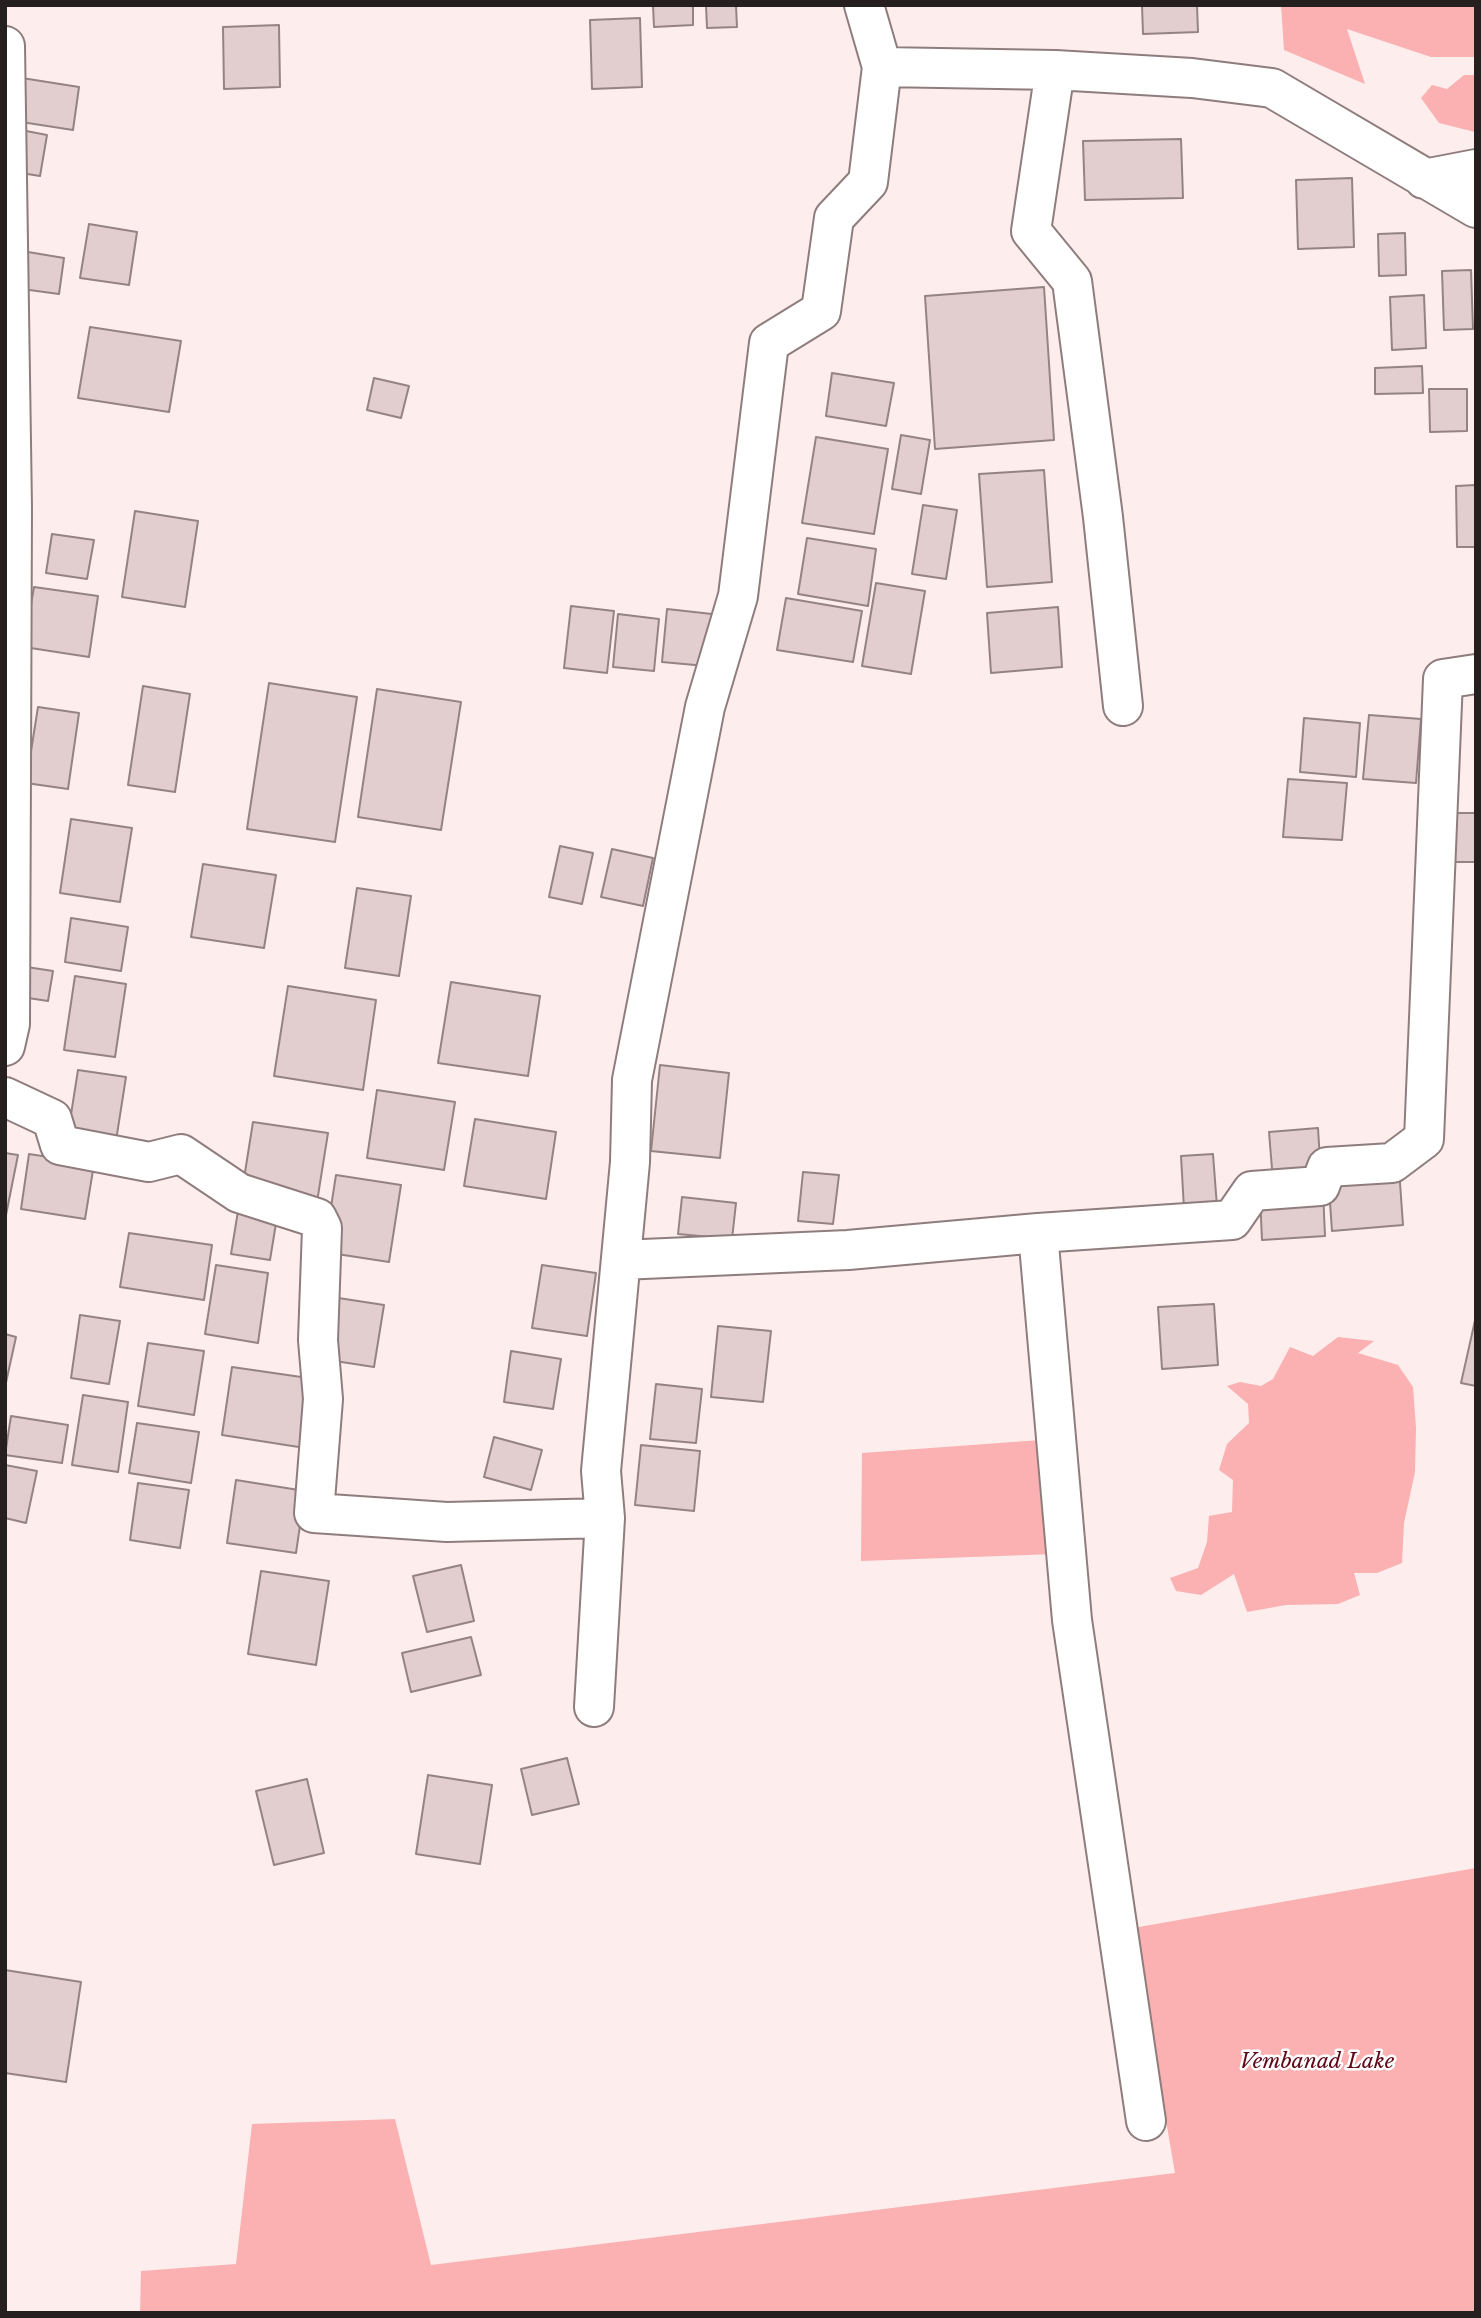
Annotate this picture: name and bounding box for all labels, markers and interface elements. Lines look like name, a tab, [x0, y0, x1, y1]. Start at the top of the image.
water label: Vembanad Lake	[1240, 2049, 1394, 2075]

